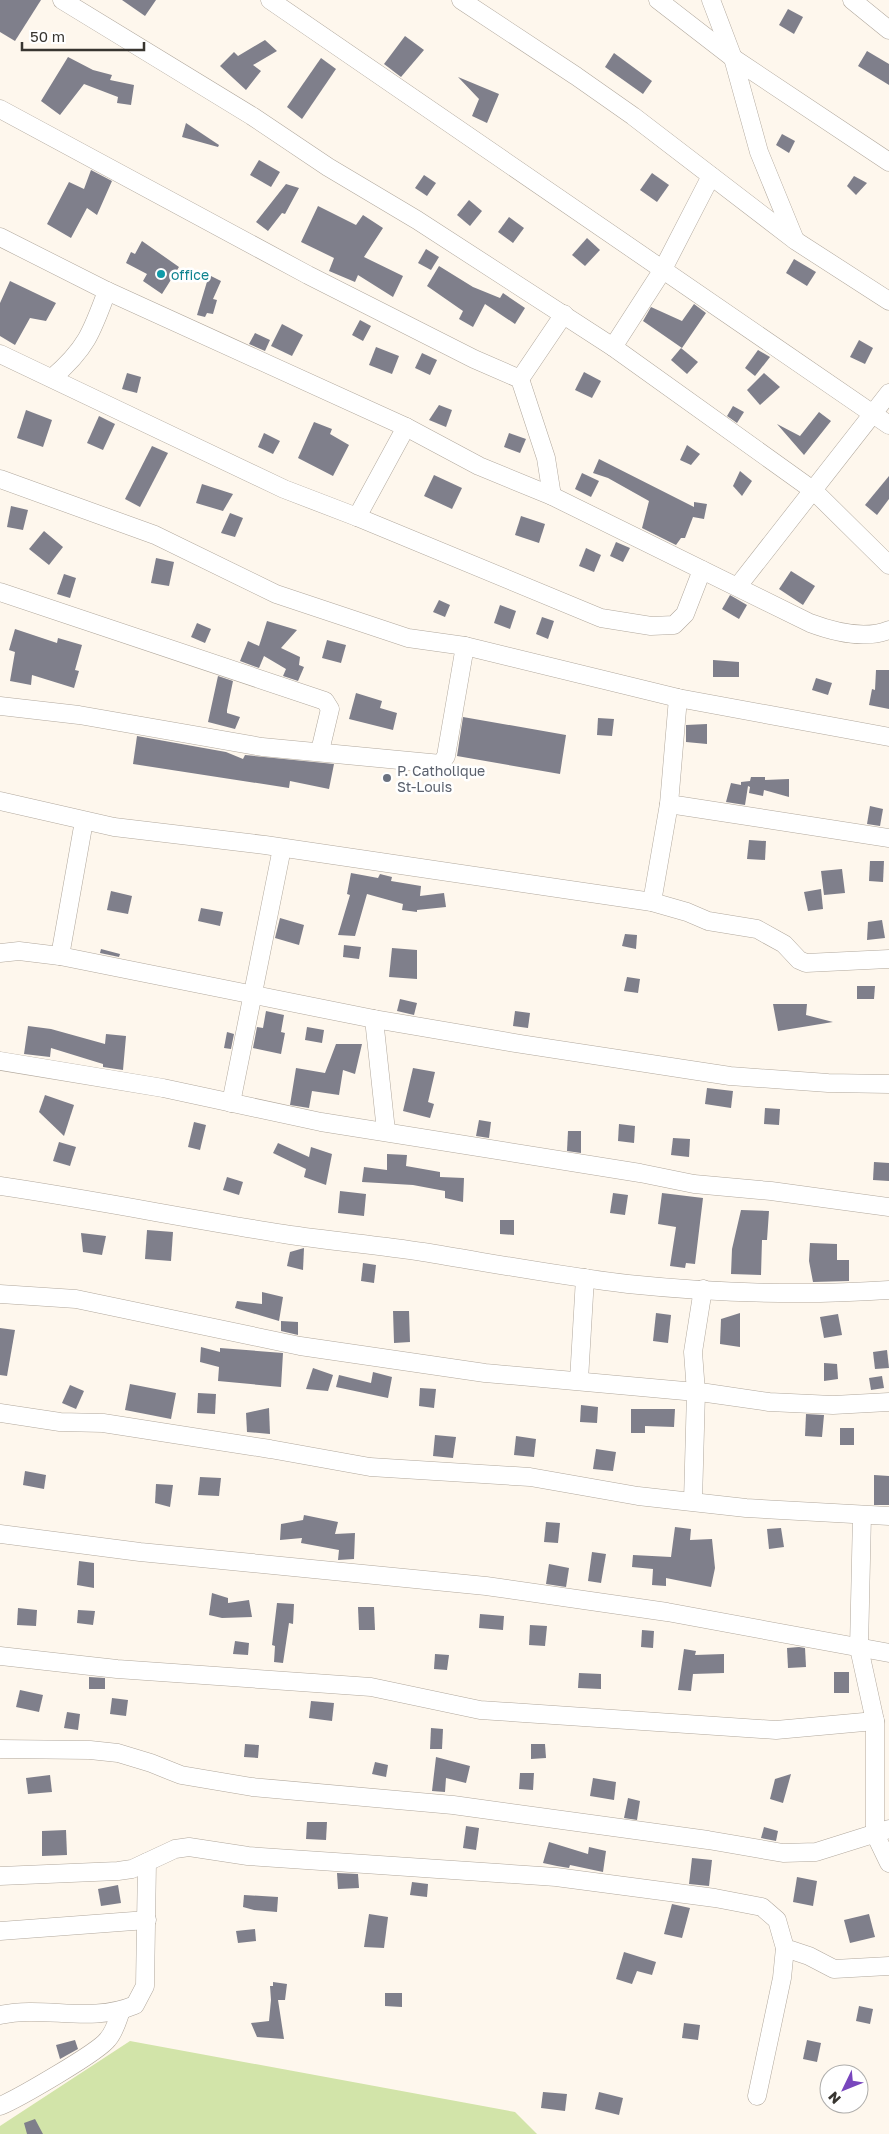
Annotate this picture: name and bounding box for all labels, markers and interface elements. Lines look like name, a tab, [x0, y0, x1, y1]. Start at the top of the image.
scale bar	[22, 20, 145, 52]
text: 50 m	[30, 27, 65, 45]
place label: office	[171, 266, 209, 283]
marker: office	[155, 268, 167, 280]
place label: P. Catholique St-Louis	[397, 762, 485, 795]
marker: P. Catholique St-Louis	[381, 772, 393, 784]
north arrow	[819, 2064, 869, 2114]
text: N	[824, 2089, 844, 2108]

